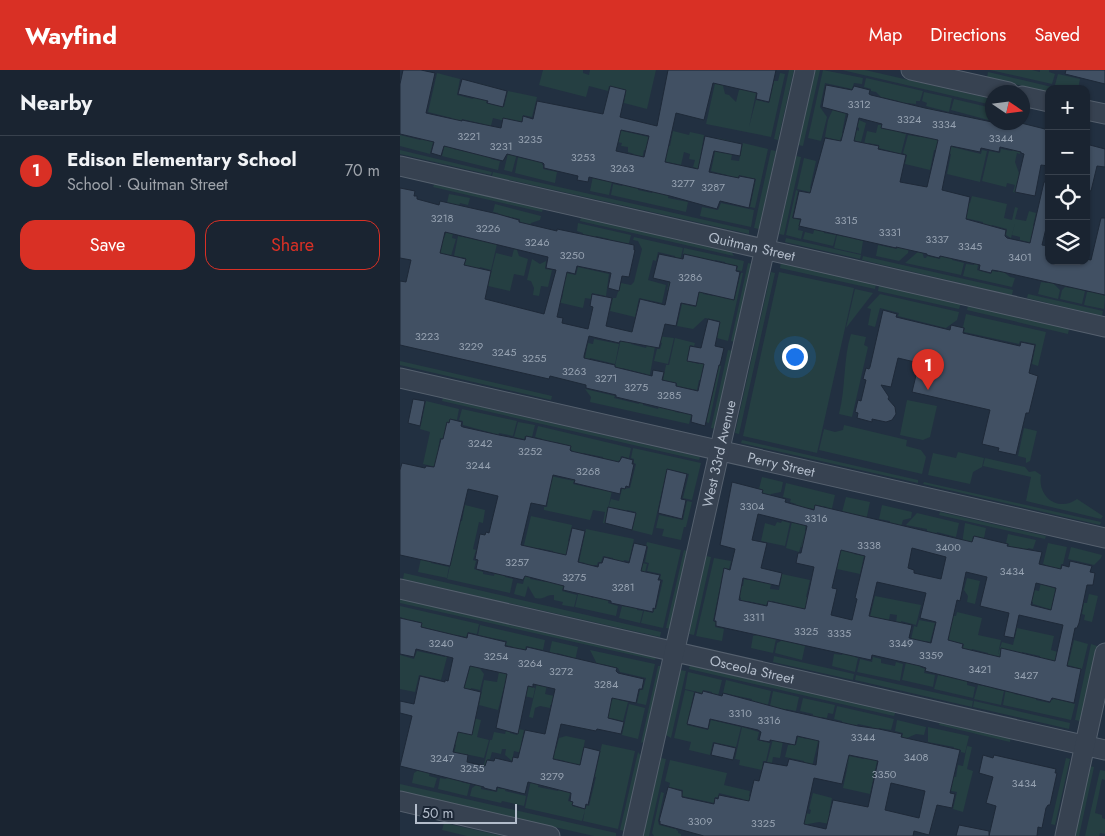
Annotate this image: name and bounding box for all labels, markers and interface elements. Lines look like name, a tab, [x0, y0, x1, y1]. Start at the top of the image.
text: Wayfind	[25, 18, 117, 53]
text: Map	[869, 22, 902, 48]
text: Directions	[930, 22, 1006, 48]
text: Saved	[1034, 22, 1080, 48]
north arrow	[985, 85, 1030, 130]
map controls	[1045, 85, 1090, 265]
button: +	[1045, 85, 1090, 130]
text: Nearby	[20, 88, 92, 118]
house number: 3312	[847, 96, 871, 112]
house number: 3324	[897, 111, 922, 127]
house number: 3334	[932, 116, 957, 132]
house number: 3221	[457, 128, 481, 144]
house number: 3344	[989, 130, 1014, 146]
button: −	[1045, 130, 1090, 175]
house number: 3235	[518, 131, 542, 147]
house number: 3231	[489, 138, 513, 154]
text: Edison Elementary School	[67, 146, 297, 173]
house number: 3253	[571, 149, 595, 165]
text: 1	[32, 159, 40, 182]
text: 70 m	[345, 159, 380, 182]
house number: 3263	[610, 160, 634, 176]
text: School · Quitman Street	[67, 173, 228, 196]
house number: 3277	[671, 175, 695, 191]
button: locate	[1045, 175, 1090, 220]
house number: 3287	[701, 179, 725, 195]
house number: 3218	[430, 210, 454, 226]
house number: 3315	[834, 212, 858, 228]
button: Save	[20, 220, 195, 270]
button: Share	[205, 220, 380, 270]
house number: 3226	[476, 220, 500, 236]
button: layers	[1045, 220, 1090, 265]
house number: 3331	[879, 224, 901, 240]
street label: Quitman Street	[707, 227, 798, 266]
house number: 3337	[925, 231, 949, 247]
house number: 3246	[524, 234, 550, 250]
house number: 3345	[958, 238, 982, 254]
house number: 3250	[559, 247, 585, 263]
house number: 3401	[1008, 249, 1032, 265]
house number: 3286	[678, 269, 702, 285]
house number: 3223	[415, 328, 439, 344]
house number: 3229	[459, 338, 483, 354]
house number: 3245	[492, 344, 516, 360]
your location	[782, 344, 808, 370]
pin: 1	[912, 349, 944, 390]
house number: 3255	[522, 350, 546, 366]
house number: 3263	[562, 363, 586, 379]
house number: 3271	[595, 370, 618, 386]
house number: 3275	[624, 379, 648, 395]
house number: 3285	[657, 387, 681, 403]
street label: West 33rd Avenue	[697, 398, 741, 509]
house number: 3242	[468, 435, 492, 451]
house number: 3252	[518, 443, 542, 459]
street label: Perry Street	[746, 447, 817, 482]
house number: 3244	[465, 457, 491, 473]
house number: 3268	[576, 463, 600, 479]
house number: 3304	[739, 498, 765, 514]
house number: 3316	[804, 510, 828, 526]
house number: 3338	[857, 537, 881, 553]
house number: 3400	[935, 539, 961, 555]
house number: 3257	[505, 554, 529, 570]
house number: 3434	[1000, 563, 1025, 579]
house number: 3275	[562, 569, 586, 585]
house number: 3281	[611, 579, 635, 595]
house number: 3311	[743, 609, 765, 625]
house number: 3325	[794, 623, 818, 639]
house number: 3335	[827, 625, 851, 641]
house number: 3240	[428, 635, 454, 651]
house number: 3349	[889, 635, 913, 651]
house number: 3359	[919, 647, 943, 663]
house number: 3254	[484, 648, 509, 664]
street label: Osceola Street	[708, 650, 797, 689]
house number: 3264	[517, 655, 543, 671]
house number: 3421	[968, 661, 992, 677]
house number: 3272	[549, 663, 573, 679]
house number: 3427	[1014, 667, 1038, 683]
house number: 3284	[594, 676, 619, 692]
house number: 3310	[728, 705, 752, 721]
house number: 3316	[757, 712, 781, 728]
house number: 3344	[851, 729, 876, 745]
house number: 3408	[903, 749, 929, 765]
house number: 3247	[430, 750, 454, 766]
house number: 3255	[460, 760, 484, 776]
house number: 3350	[872, 766, 897, 782]
house number: 3279	[540, 768, 564, 784]
house number: 3434	[1012, 775, 1037, 791]
scale bar	[415, 801, 518, 824]
text: 50 m	[422, 803, 453, 823]
house number: 3309	[688, 813, 712, 829]
house number: 3325	[751, 815, 775, 831]

